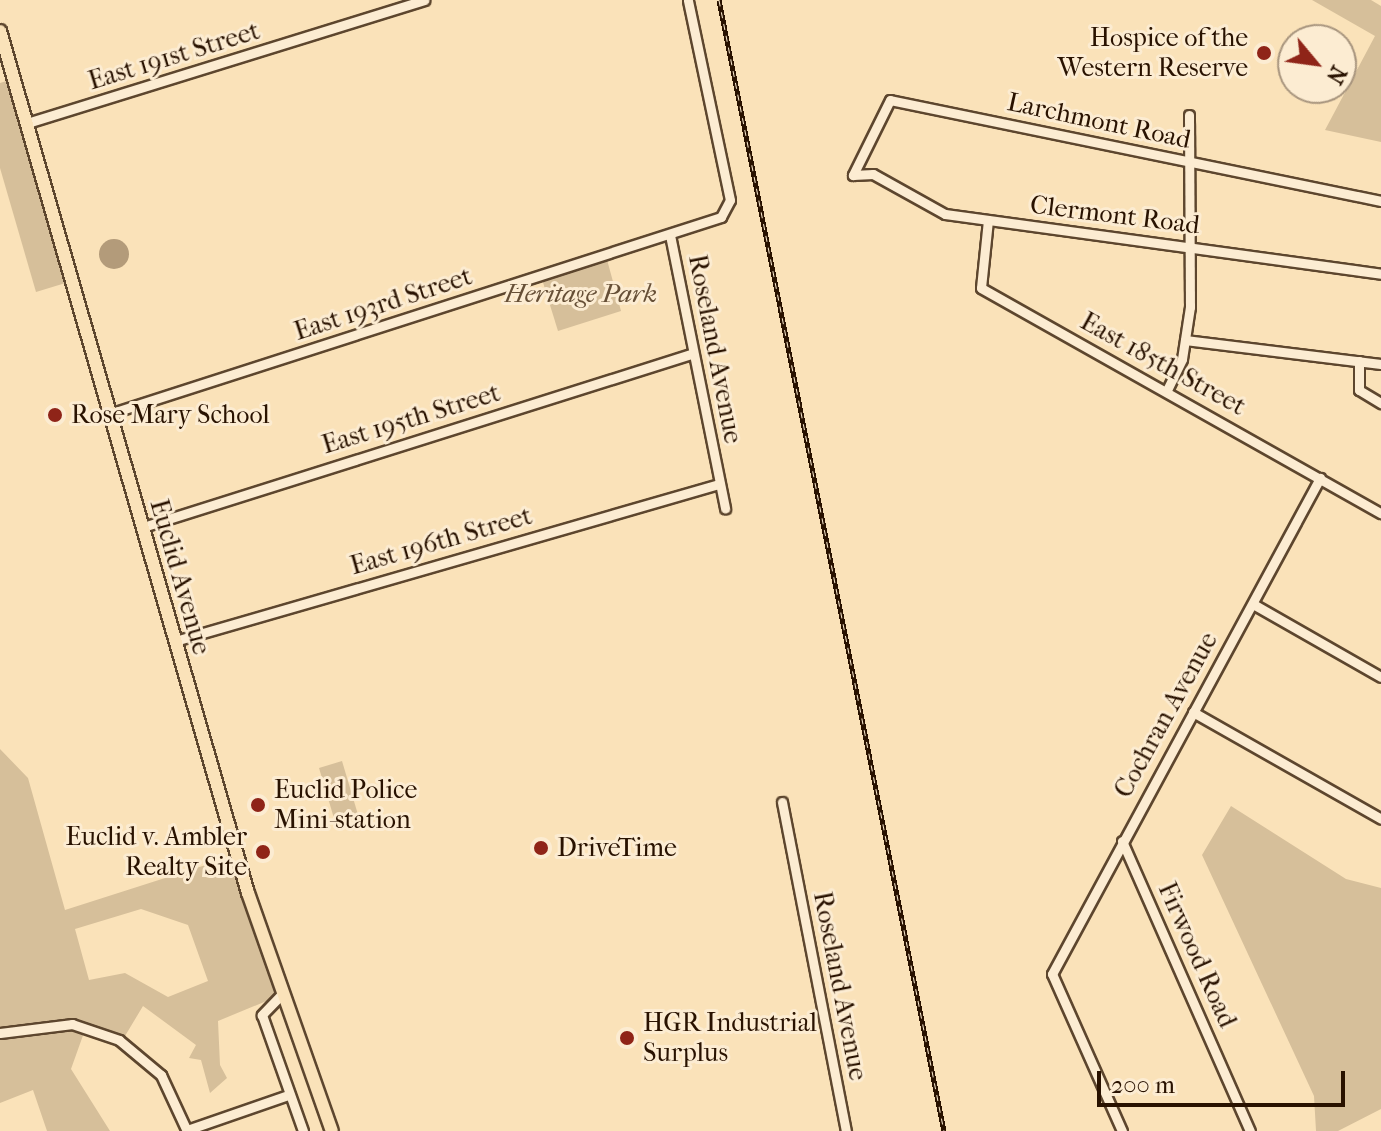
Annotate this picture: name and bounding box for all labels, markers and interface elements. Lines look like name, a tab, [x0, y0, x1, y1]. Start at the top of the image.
street label: East 191st Street	[85, 15, 263, 97]
place label: Hospice of the Western Reserve	[1058, 22, 1248, 84]
north arrow	[1277, 24, 1357, 104]
marker: Hospice of the Western Reserve	[1255, 44, 1273, 62]
text: N	[1321, 61, 1352, 88]
street label: Larchmont Road	[1004, 86, 1194, 156]
street label: Clermont Road	[1028, 189, 1202, 241]
street label: Roseland Avenue	[681, 252, 749, 446]
street label: East 193rd Street	[290, 261, 476, 347]
park label: Heritage Park	[505, 278, 657, 310]
street label: East 185th Street	[1075, 306, 1251, 422]
street label: East 195th Street	[318, 377, 504, 461]
place label: Rose Mary School	[71, 399, 270, 431]
marker: Rose Mary School	[46, 406, 64, 424]
street label: Euclid Avenue	[143, 496, 217, 658]
street label: East 196th Street	[347, 500, 535, 582]
street label: Cochran Avenue	[1108, 627, 1224, 803]
place label: Euclid Police Mini-station	[274, 774, 417, 836]
marker: Euclid Police Mini-station	[249, 796, 267, 814]
place label: Euclid v. Ambler Realty Site	[65, 821, 247, 882]
place label: DriveTime	[557, 832, 677, 864]
marker: DriveTime	[532, 839, 550, 857]
marker: Euclid v. Ambler Realty Site	[254, 843, 272, 861]
street label: Firwood Road	[1151, 878, 1243, 1032]
street label: Roseland Avenue	[806, 889, 874, 1083]
place label: HGR Industrial Surplus	[643, 1007, 817, 1068]
marker: HGR Industrial Surplus	[618, 1029, 636, 1047]
scale bar	[1101, 1055, 1349, 1105]
text: 200 m	[1111, 1071, 1175, 1099]

